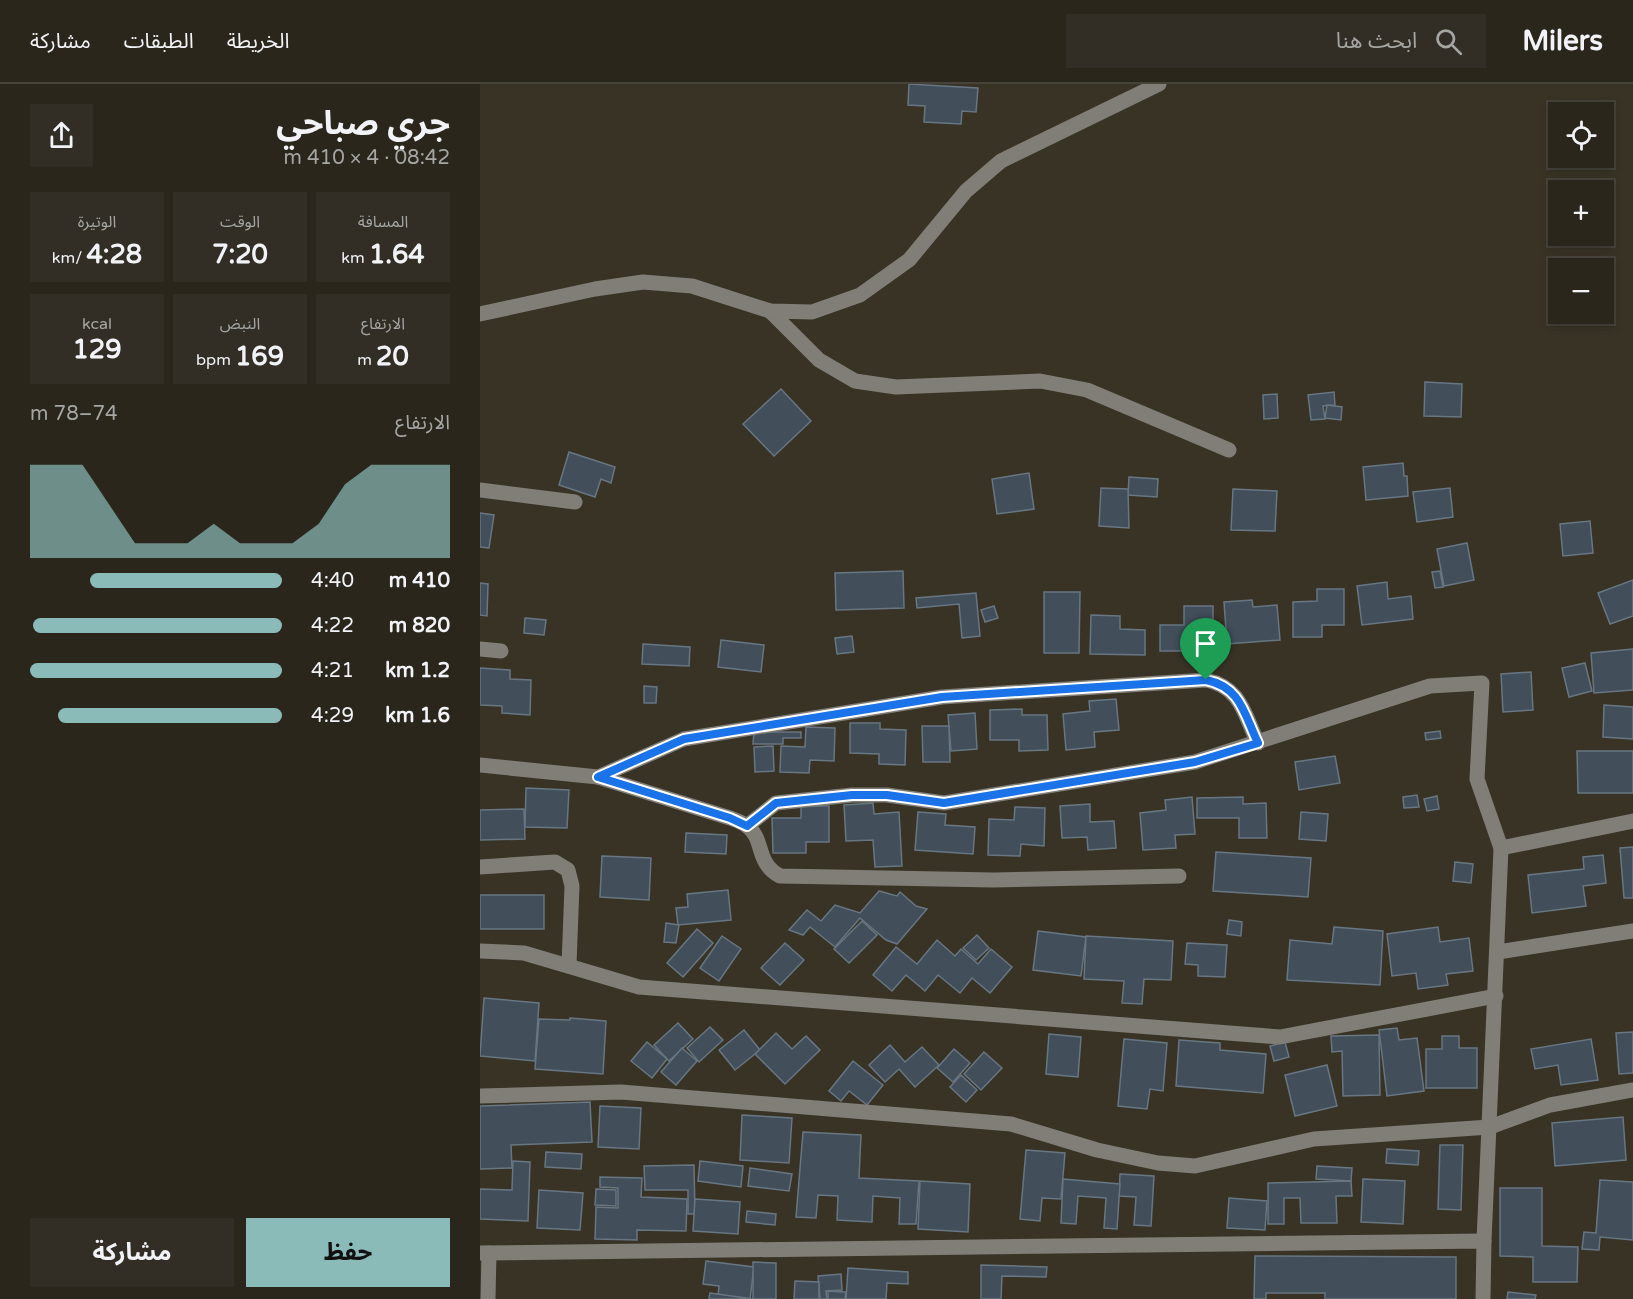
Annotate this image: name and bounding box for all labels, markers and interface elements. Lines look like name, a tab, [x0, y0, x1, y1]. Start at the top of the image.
search box	[1066, 14, 1486, 68]
text: Milers	[1522, 24, 1603, 58]
icon: search	[1432, 25, 1465, 58]
text: ابحث هنا	[1336, 28, 1417, 54]
text: مشاركة	[30, 29, 91, 54]
text: الطبقات	[124, 29, 194, 54]
text: الخريطة	[227, 29, 290, 54]
map controls	[1548, 102, 1614, 324]
button: locate	[1548, 102, 1614, 168]
button: share	[30, 104, 93, 167]
text: جري صباحي	[276, 104, 450, 143]
text: 08:42 · 4 × 410 m	[283, 146, 450, 170]
button: +	[1548, 180, 1614, 246]
text: الوتيرة	[78, 212, 116, 232]
text: الوقت	[220, 212, 260, 232]
text: المسافة	[358, 212, 408, 232]
text: 4:28	[86, 239, 142, 270]
text: 7:20	[212, 239, 268, 270]
text: 1.64	[369, 239, 425, 270]
text: /km	[52, 248, 86, 268]
text: km	[341, 248, 369, 268]
button: −	[1548, 258, 1614, 324]
text: kcal	[82, 314, 112, 334]
text: النبض	[220, 314, 260, 334]
text: الارتفاع	[361, 314, 405, 334]
text: 129	[73, 334, 121, 365]
text: 169	[235, 341, 284, 372]
text: 20	[376, 341, 409, 372]
text: bpm	[196, 350, 235, 370]
text: m	[357, 350, 376, 370]
text: 74–78 m	[30, 402, 118, 426]
text: الارتفاع	[395, 411, 450, 435]
text: 4:40	[311, 569, 354, 593]
text: 410 m	[389, 569, 450, 593]
text: 4:22	[311, 614, 354, 638]
text: 820 m	[389, 614, 450, 638]
pin	[1180, 618, 1231, 680]
icon: arrive	[1189, 627, 1222, 660]
text: 4:21	[311, 659, 354, 683]
text: 1.2 km	[385, 659, 450, 683]
text: 4:29	[311, 704, 354, 728]
text: 1.6 km	[385, 704, 450, 728]
button: مشاركة	[30, 1218, 234, 1287]
button: حفظ	[246, 1218, 450, 1287]

